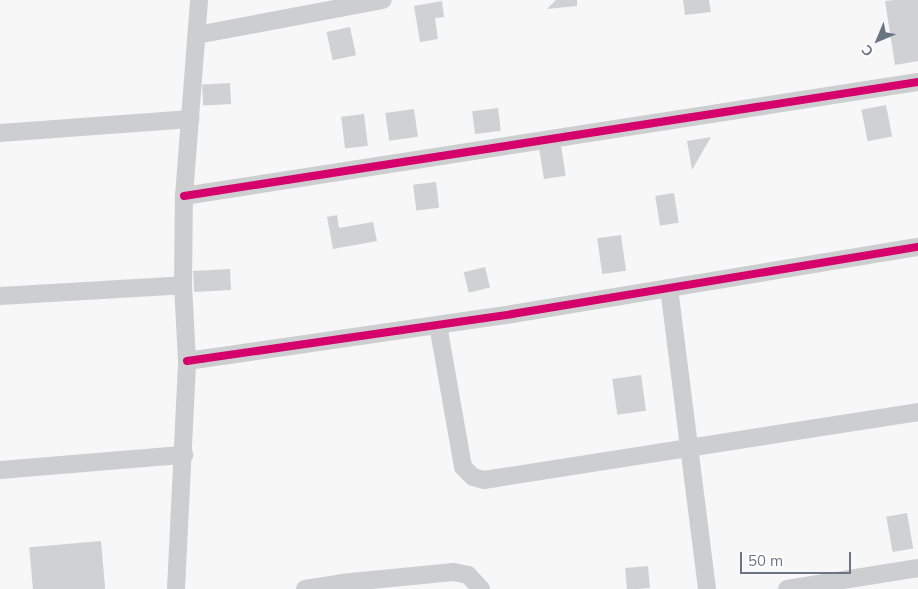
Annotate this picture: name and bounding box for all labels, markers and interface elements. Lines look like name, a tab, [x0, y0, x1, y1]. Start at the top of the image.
north arrow	[853, 15, 903, 65]
text: С	[858, 41, 877, 60]
scale bar	[743, 542, 854, 574]
text: 50 m	[748, 551, 783, 570]

